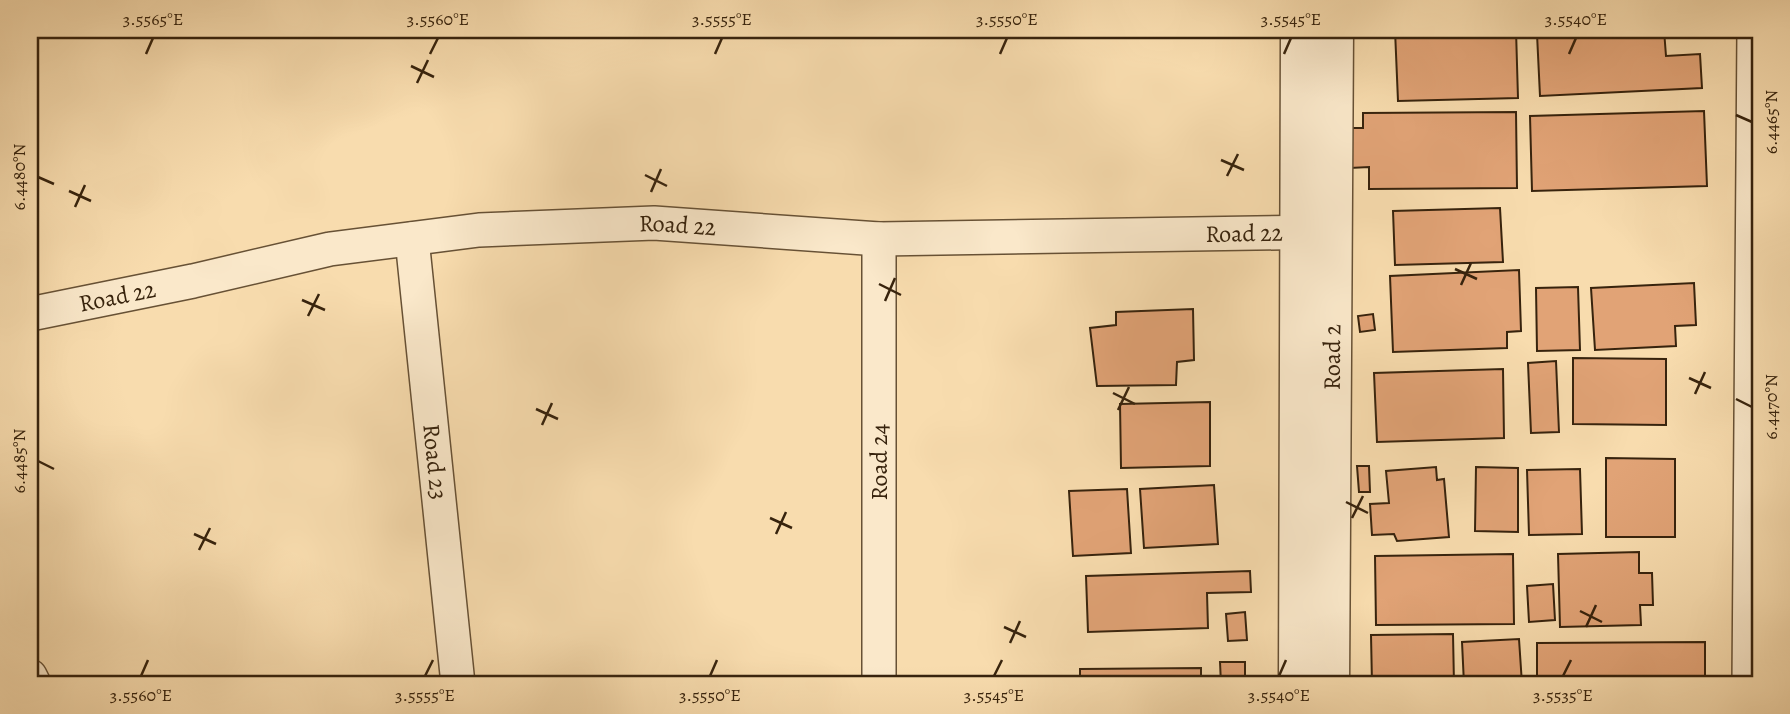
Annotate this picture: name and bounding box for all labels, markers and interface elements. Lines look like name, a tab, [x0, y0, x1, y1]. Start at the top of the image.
text: 3.5565°E	[123, 7, 183, 31]
text: 3.5560°E	[407, 7, 469, 31]
text: 3.5555°E	[692, 7, 752, 31]
text: 3.5550°E	[976, 7, 1038, 31]
text: 3.5545°E	[1261, 7, 1321, 31]
text: 3.5540°E	[1545, 7, 1607, 31]
text: 6.4465°N	[1759, 90, 1783, 154]
text: 6.4480°N	[7, 144, 31, 210]
street label: Road 22	[638, 207, 717, 243]
street label: Road 22	[1205, 217, 1283, 250]
street label: Road 22	[76, 273, 158, 320]
street label: Road 2	[1316, 324, 1348, 390]
text: 6.4470°N	[1759, 374, 1783, 440]
street label: Road 23	[415, 422, 455, 501]
street label: Road 24	[863, 423, 895, 501]
text: 6.4485°N	[7, 428, 31, 493]
text: 3.5560°E	[110, 683, 172, 707]
text: 3.5555°E	[395, 683, 455, 707]
text: 3.5550°E	[679, 683, 741, 707]
text: 3.5545°E	[964, 683, 1024, 707]
text: 3.5540°E	[1248, 683, 1310, 707]
text: 3.5535°E	[1533, 683, 1593, 707]

